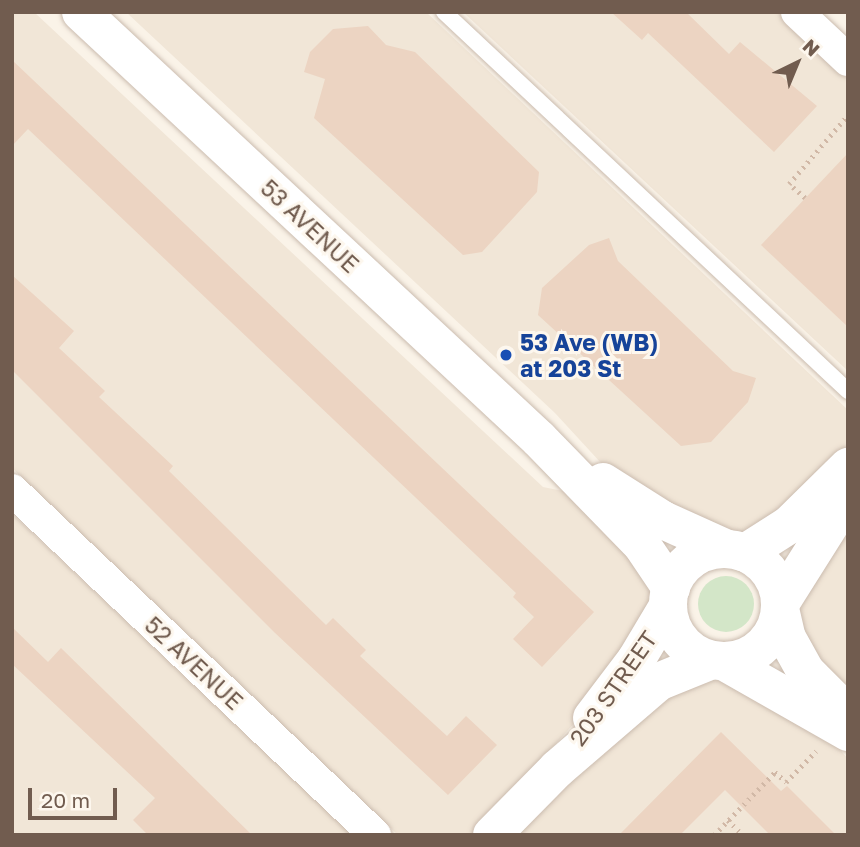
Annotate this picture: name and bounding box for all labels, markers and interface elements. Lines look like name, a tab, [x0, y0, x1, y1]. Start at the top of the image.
north arrow	[762, 28, 832, 98]
text: N	[799, 34, 825, 61]
street label: 53 AVENUE	[255, 174, 365, 278]
place label: 53 Ave (WB) at 203 St	[520, 328, 658, 382]
marker: 53 Ave (WB) at 203 St	[498, 347, 514, 363]
street label: 52 AVENUE	[139, 611, 249, 715]
street label: 203 STREET	[563, 625, 663, 751]
scale bar	[32, 774, 121, 818]
text: 20 m	[41, 787, 90, 813]

